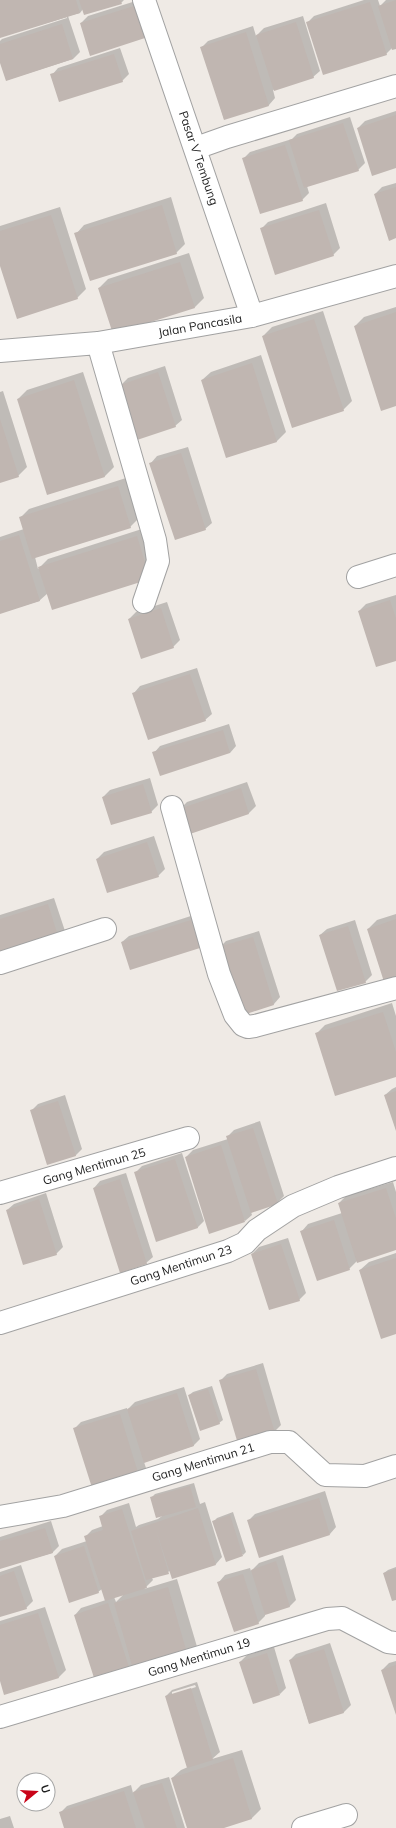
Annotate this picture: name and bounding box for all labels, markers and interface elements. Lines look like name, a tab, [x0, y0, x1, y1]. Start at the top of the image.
street label: Pasar V Tembung	[176, 109, 222, 207]
street label: Jalan Pancasila	[157, 310, 243, 340]
street label: Gang Mentimun 25	[41, 1144, 147, 1188]
street label: Gang Mentimun 23	[128, 1241, 234, 1289]
street label: Gang Mentimun 21	[150, 1439, 256, 1485]
street label: Gang Mentimun 19	[146, 1634, 252, 1680]
north arrow	[16, 1772, 56, 1812]
text: U	[38, 1783, 53, 1795]

